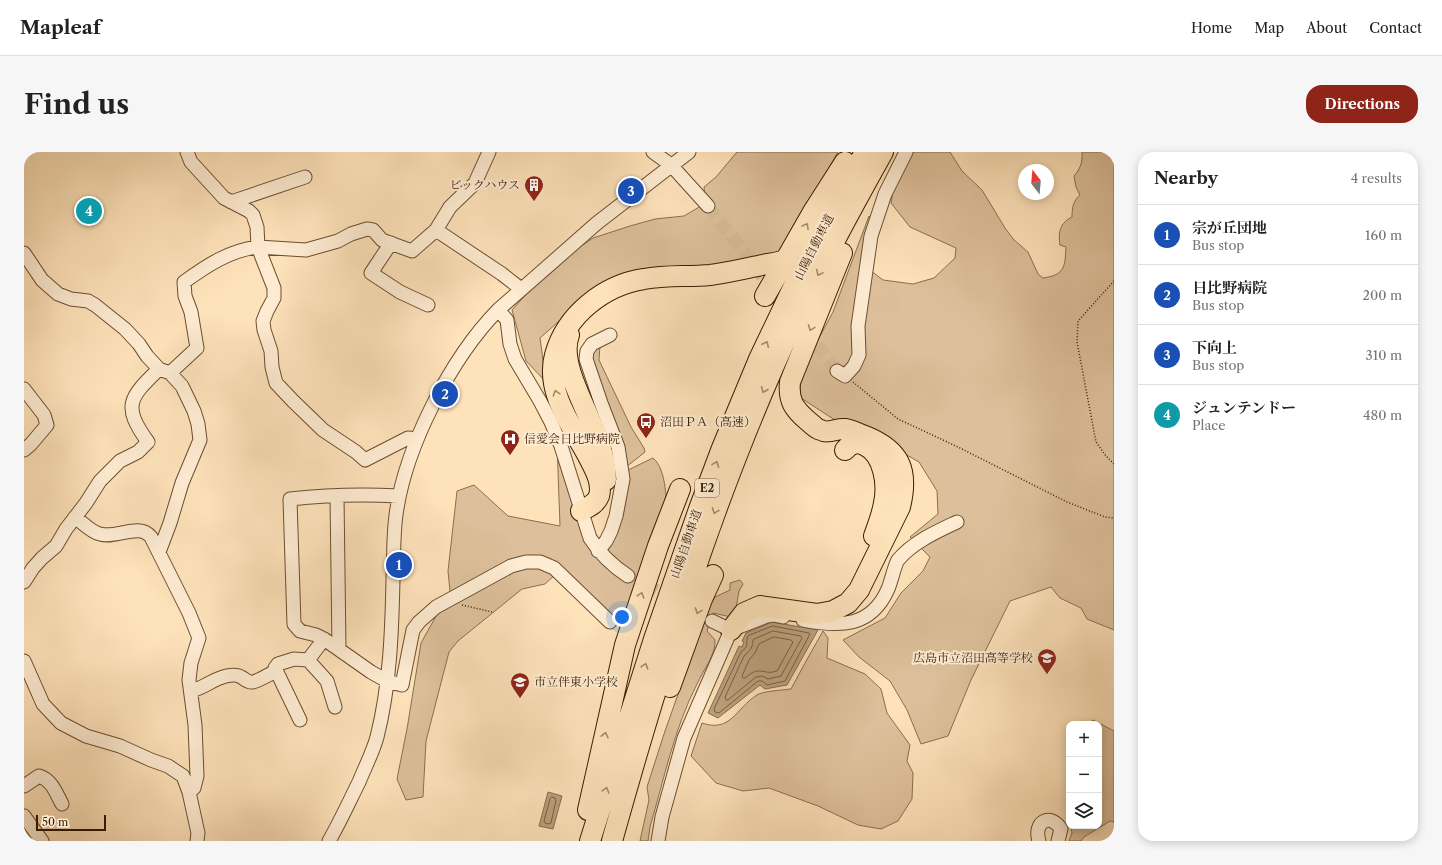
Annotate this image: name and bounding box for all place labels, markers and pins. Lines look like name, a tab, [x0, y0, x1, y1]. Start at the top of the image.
building icon: ビックハウス	[523, 174, 545, 202]
pin: 3	[618, 176, 644, 206]
place label: ビックハウス	[450, 177, 520, 192]
pin: 4	[76, 196, 102, 226]
pin: 2	[432, 379, 458, 409]
bus stop icon: 沼田ＰＡ（高速）	[635, 411, 657, 439]
place label: 沼田ＰＡ（高速）	[660, 414, 756, 429]
hospital icon: 信愛会日比野病院	[499, 428, 521, 456]
place label: 信愛会日比野病院	[524, 431, 620, 446]
pin: 1	[386, 550, 412, 580]
school or university icon: 広島市立沼田高等学校	[1036, 647, 1058, 675]
place label: 広島市立沼田高等学校	[913, 650, 1033, 665]
school or university icon: 市立伴東小学校	[509, 671, 531, 699]
place label: 市立伴東小学校	[534, 674, 618, 689]

